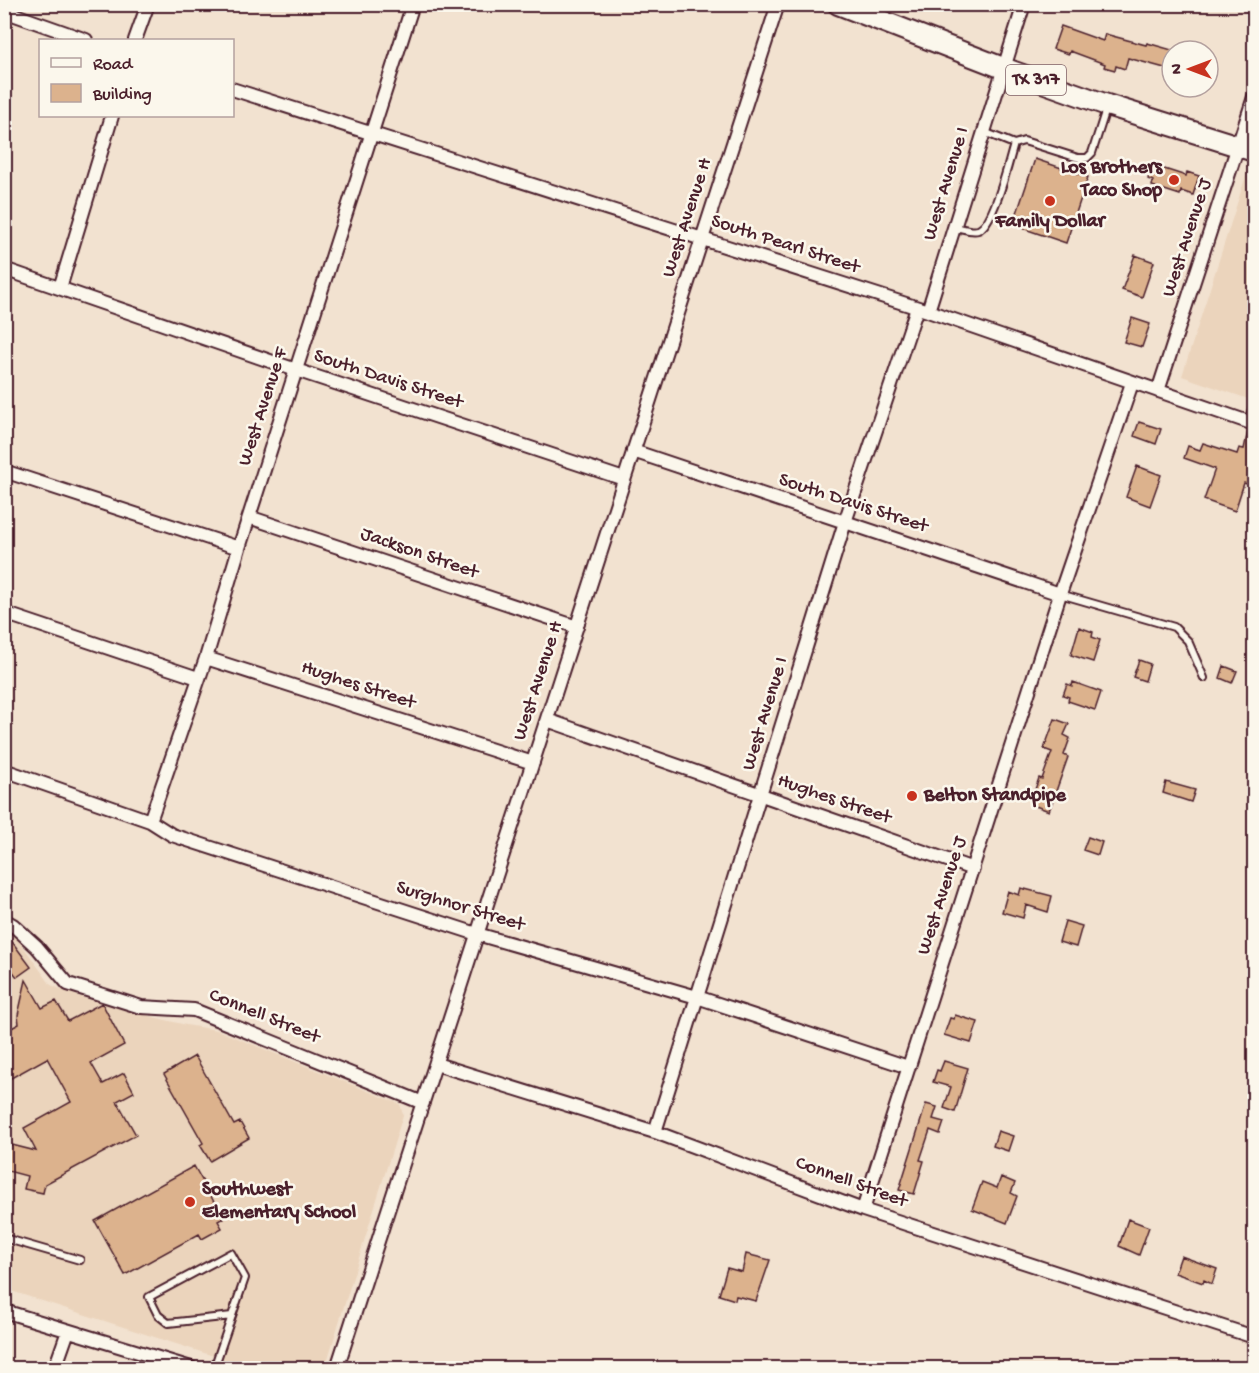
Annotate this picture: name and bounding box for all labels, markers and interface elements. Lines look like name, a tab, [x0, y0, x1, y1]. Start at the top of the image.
legend	[39, 39, 234, 117]
north arrow	[1160, 39, 1220, 99]
text: Road	[93, 55, 134, 76]
text: N	[1169, 63, 1188, 74]
road number: TX 317	[1006, 65, 1066, 95]
text: Building	[92, 85, 152, 106]
street label: West Avenue I	[919, 125, 975, 243]
street label: West Avenue H	[658, 155, 718, 280]
place label: Los Brothers Taco Shop	[1061, 157, 1164, 203]
marker: Los Brothers Taco Shop	[1167, 173, 1181, 187]
street label: West Avenue J	[1158, 175, 1218, 300]
marker: Family Dollar	[1043, 194, 1057, 208]
street label: South Pearl Street	[708, 210, 864, 280]
place label: Family Dollar	[994, 211, 1107, 234]
street label: West Avenue F	[234, 343, 294, 469]
street label: South Davis Street	[311, 345, 467, 416]
street label: South Davis Street	[776, 469, 932, 540]
street label: Jackson Street	[357, 523, 482, 585]
street label: West Avenue H	[509, 618, 569, 743]
street label: West Avenue I	[738, 655, 794, 773]
street label: Hughes Street	[298, 657, 420, 716]
street label: Hughes Street	[774, 770, 896, 831]
place label: Belton Standpipe	[923, 785, 1067, 808]
marker: Belton Standpipe	[905, 789, 919, 803]
street label: West Avenue J	[913, 833, 973, 958]
street label: Surghnor Street	[393, 877, 529, 938]
street label: Connell Street	[205, 984, 324, 1050]
street label: Connell Street	[792, 1152, 912, 1215]
place label: Southwest Elementary School	[202, 1179, 357, 1225]
marker: Southwest Elementary School	[183, 1195, 197, 1209]

